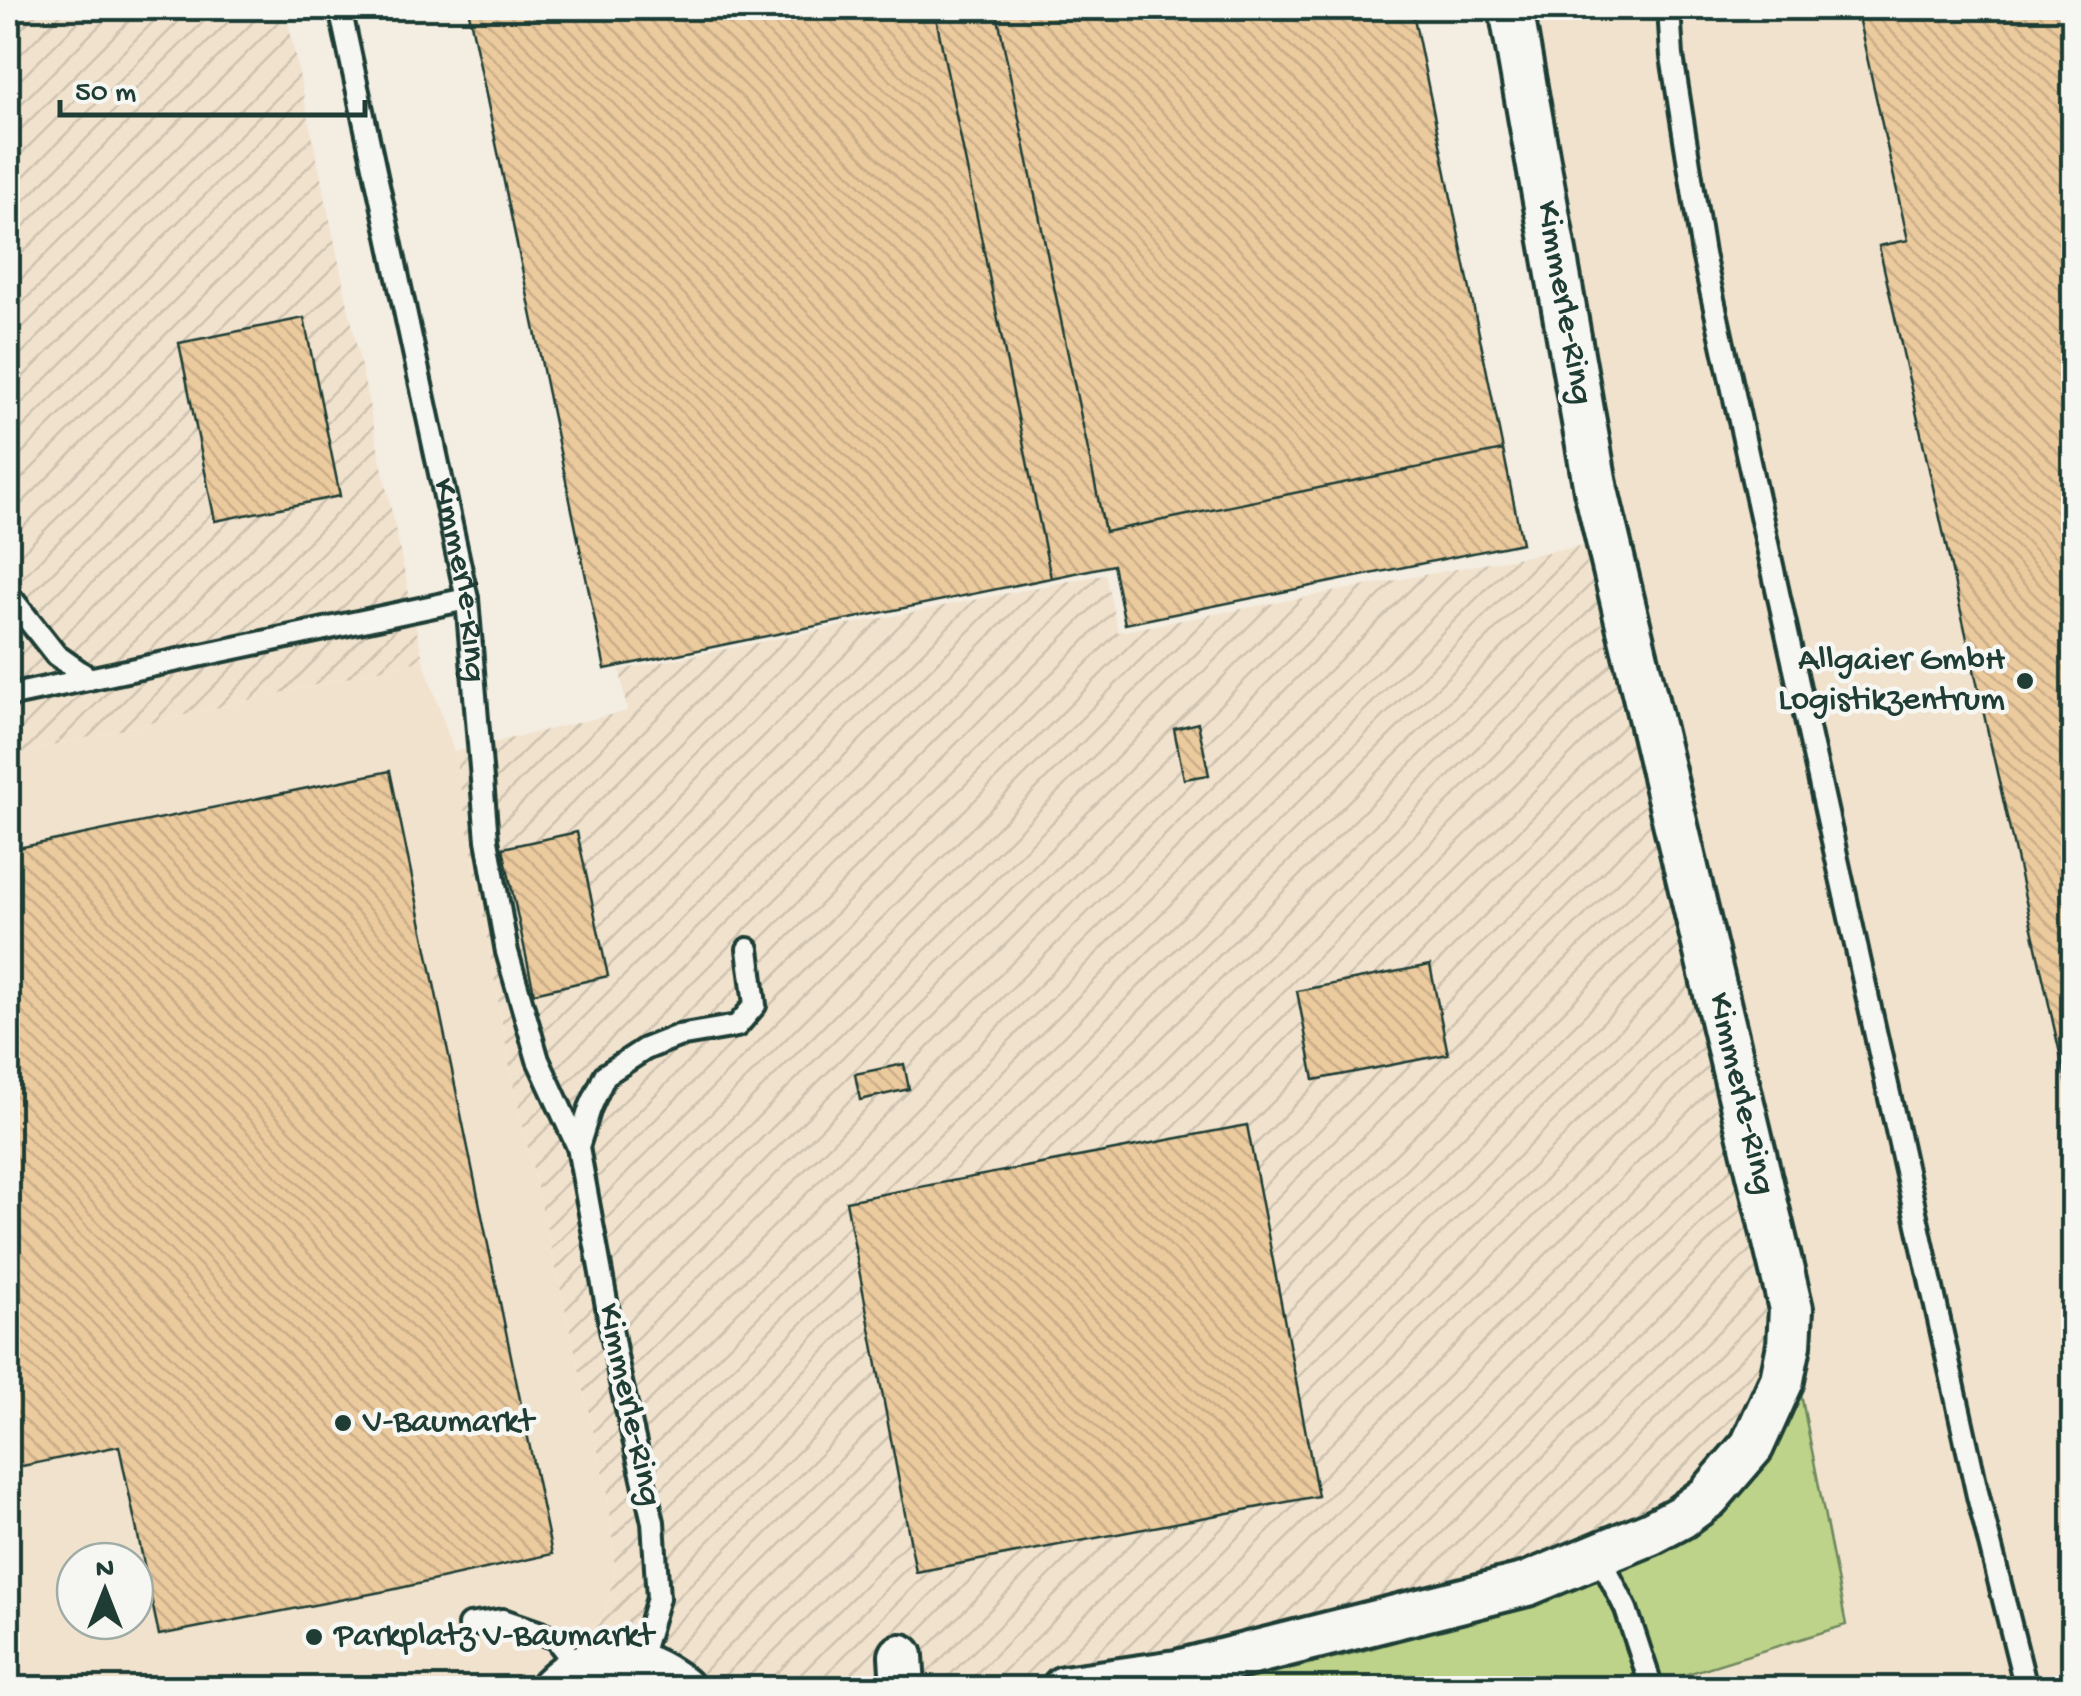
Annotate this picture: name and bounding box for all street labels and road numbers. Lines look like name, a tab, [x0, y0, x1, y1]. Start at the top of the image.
street label: Kimmerle-Ring	[1525, 198, 1601, 408]
street label: Kimmerle-Ring	[421, 475, 494, 684]
street label: Kimmerle-Ring	[1697, 989, 1783, 1199]
street label: Kimmerle-Ring	[587, 1300, 669, 1510]

